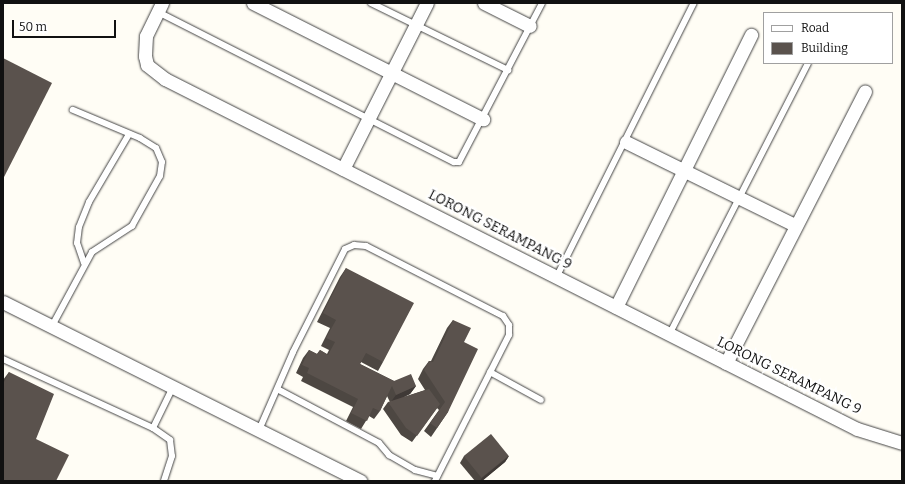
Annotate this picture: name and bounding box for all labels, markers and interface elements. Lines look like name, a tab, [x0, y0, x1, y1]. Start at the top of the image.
scale bar	[14, 12, 118, 38]
legend	[763, 12, 893, 64]
text: 50 m	[19, 20, 47, 34]
text: Road	[801, 21, 829, 35]
text: Building	[801, 41, 848, 55]
street label: LORONG SERAMPANG 9	[425, 186, 575, 274]
street label: LORONG SERAMPANG 9	[714, 334, 864, 418]

